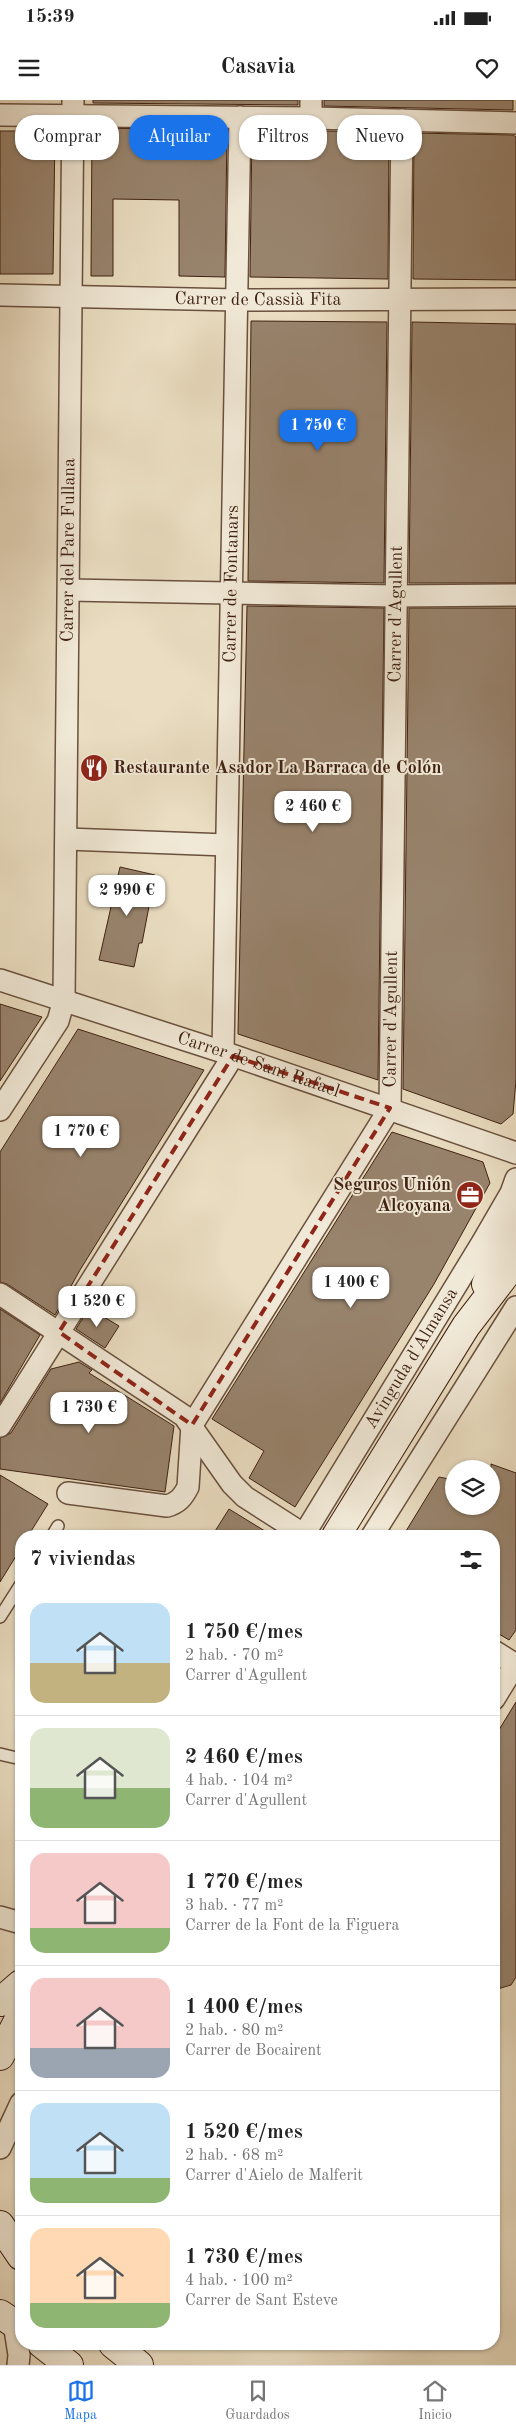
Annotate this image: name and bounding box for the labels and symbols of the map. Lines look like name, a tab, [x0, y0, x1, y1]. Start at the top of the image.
street label: Carrer de Cassià Fita	[174, 290, 342, 309]
pin: 1 750 €	[272, 410, 364, 452]
street label: Carrer del Pare Fullana	[59, 458, 78, 642]
street label: Carrer de Fontanars	[221, 505, 242, 663]
street label: Carrer d'Agullent	[386, 545, 406, 683]
restaurant icon: Restaurante Asador La Barraca de Colón	[79, 753, 109, 783]
place label: Restaurante Asador La Barraca de Colón	[113, 759, 441, 777]
pin: 2 460 €	[267, 790, 359, 833]
pin: 2 990 €	[81, 874, 173, 917]
street label: Carrer d'Agullent	[381, 950, 401, 1088]
street label: Carrer de Sant Rafael	[175, 1029, 342, 1101]
pin: 1 770 €	[35, 1116, 127, 1158]
place label: Seguros Unión Alcoyana	[333, 1176, 451, 1215]
office icon: Seguros Unión Alcoyana	[455, 1180, 485, 1210]
pin: 1 400 €	[305, 1266, 397, 1309]
street label: Avinguda d'Almansa	[362, 1285, 461, 1432]
pin: 1 520 €	[51, 1286, 143, 1328]
pin: 1 730 €	[43, 1392, 135, 1434]

